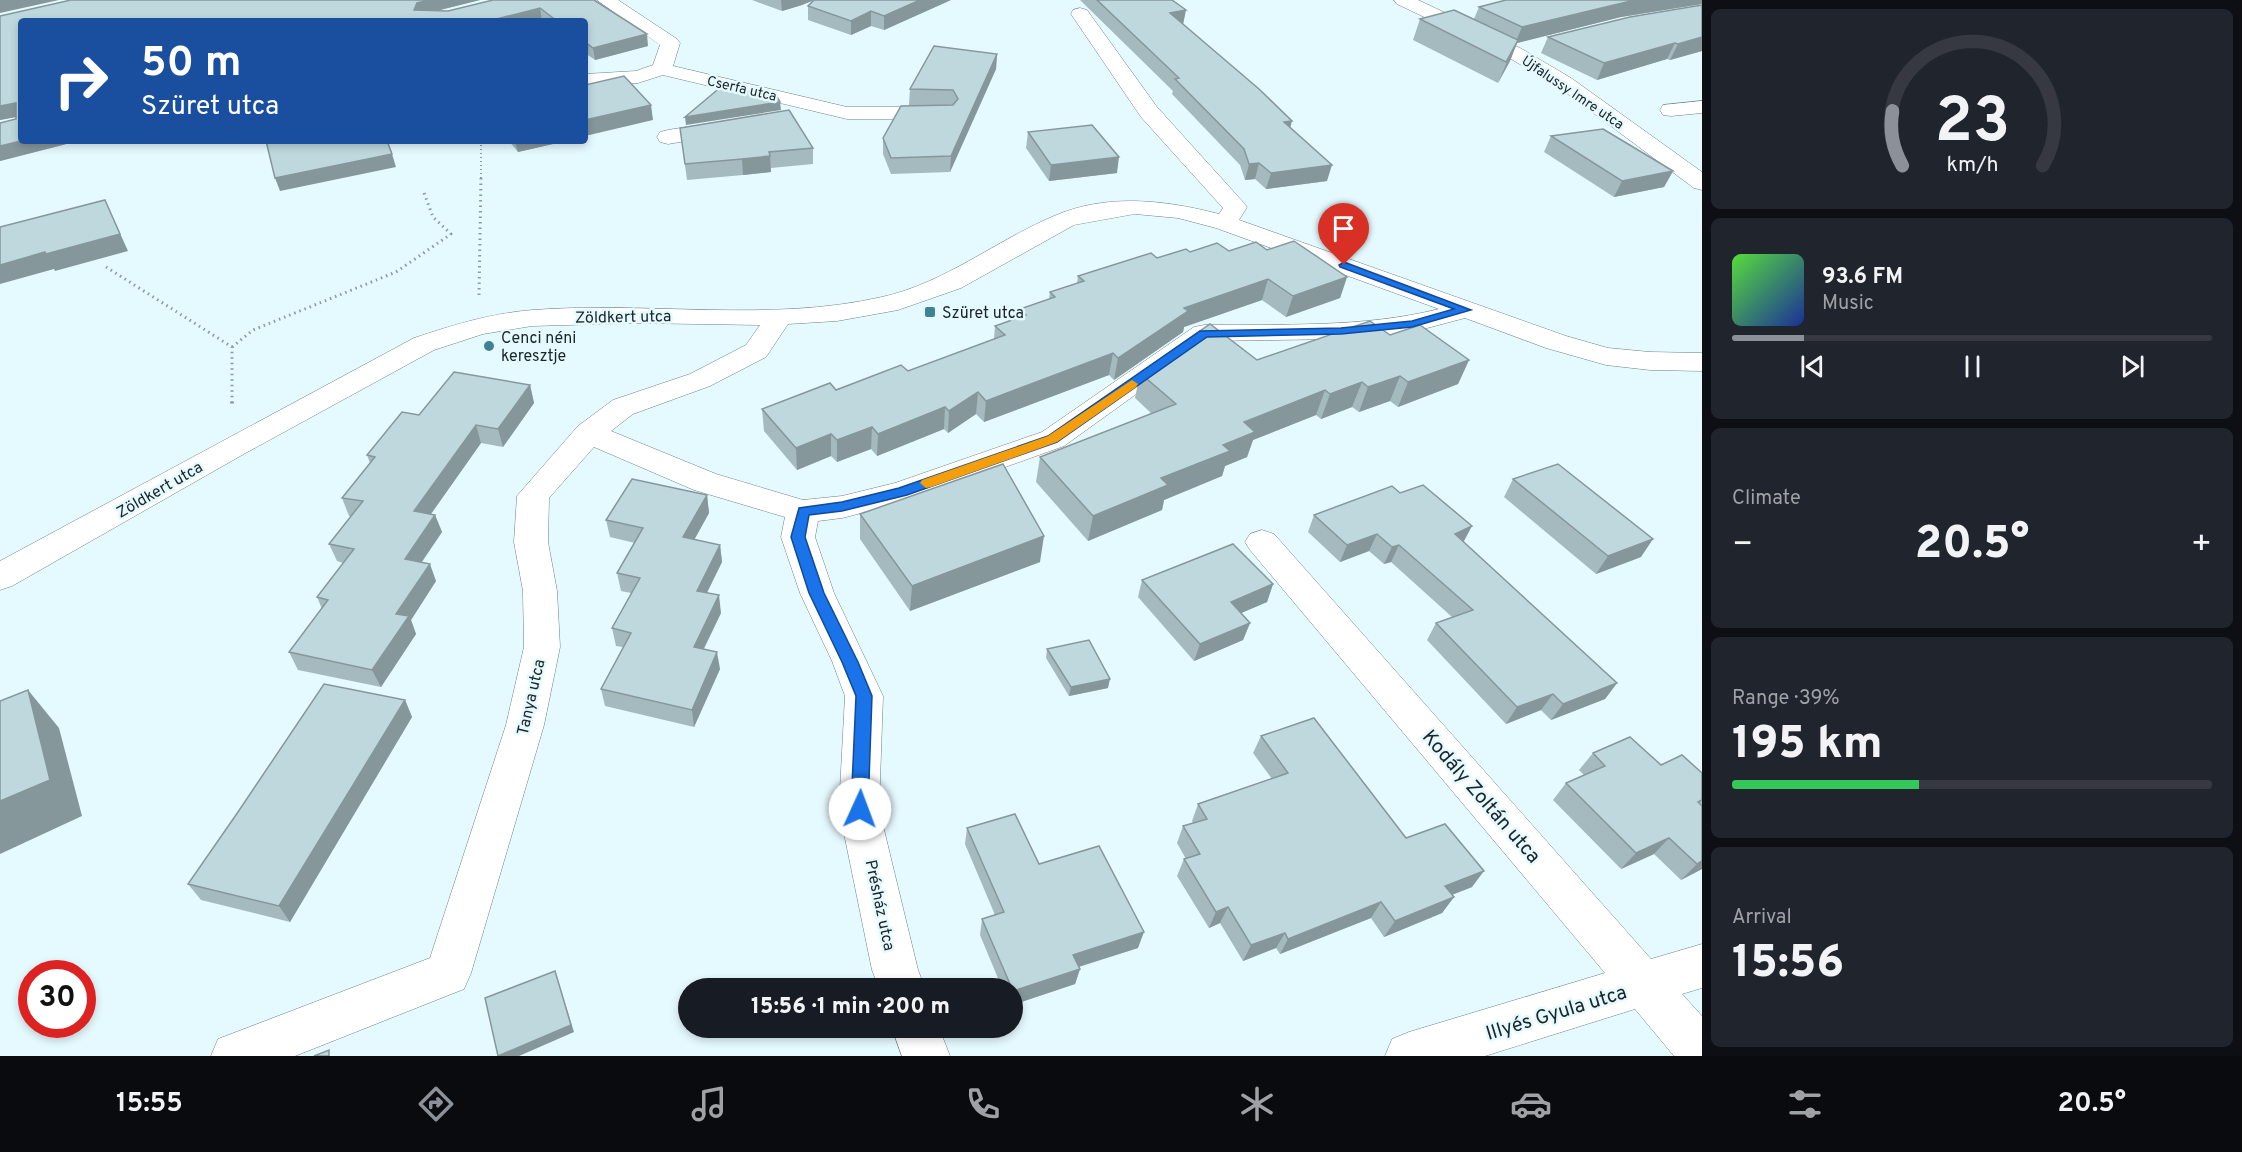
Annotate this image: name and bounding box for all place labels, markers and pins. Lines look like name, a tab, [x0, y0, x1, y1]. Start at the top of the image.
pin	[1318, 203, 1369, 265]
place label: Szüret utca	[942, 304, 1024, 324]
marker: Szüret utca	[923, 305, 937, 319]
place label: Cenci néni keresztje	[501, 329, 576, 367]
marker: Cenci néni keresztje	[482, 339, 496, 353]

